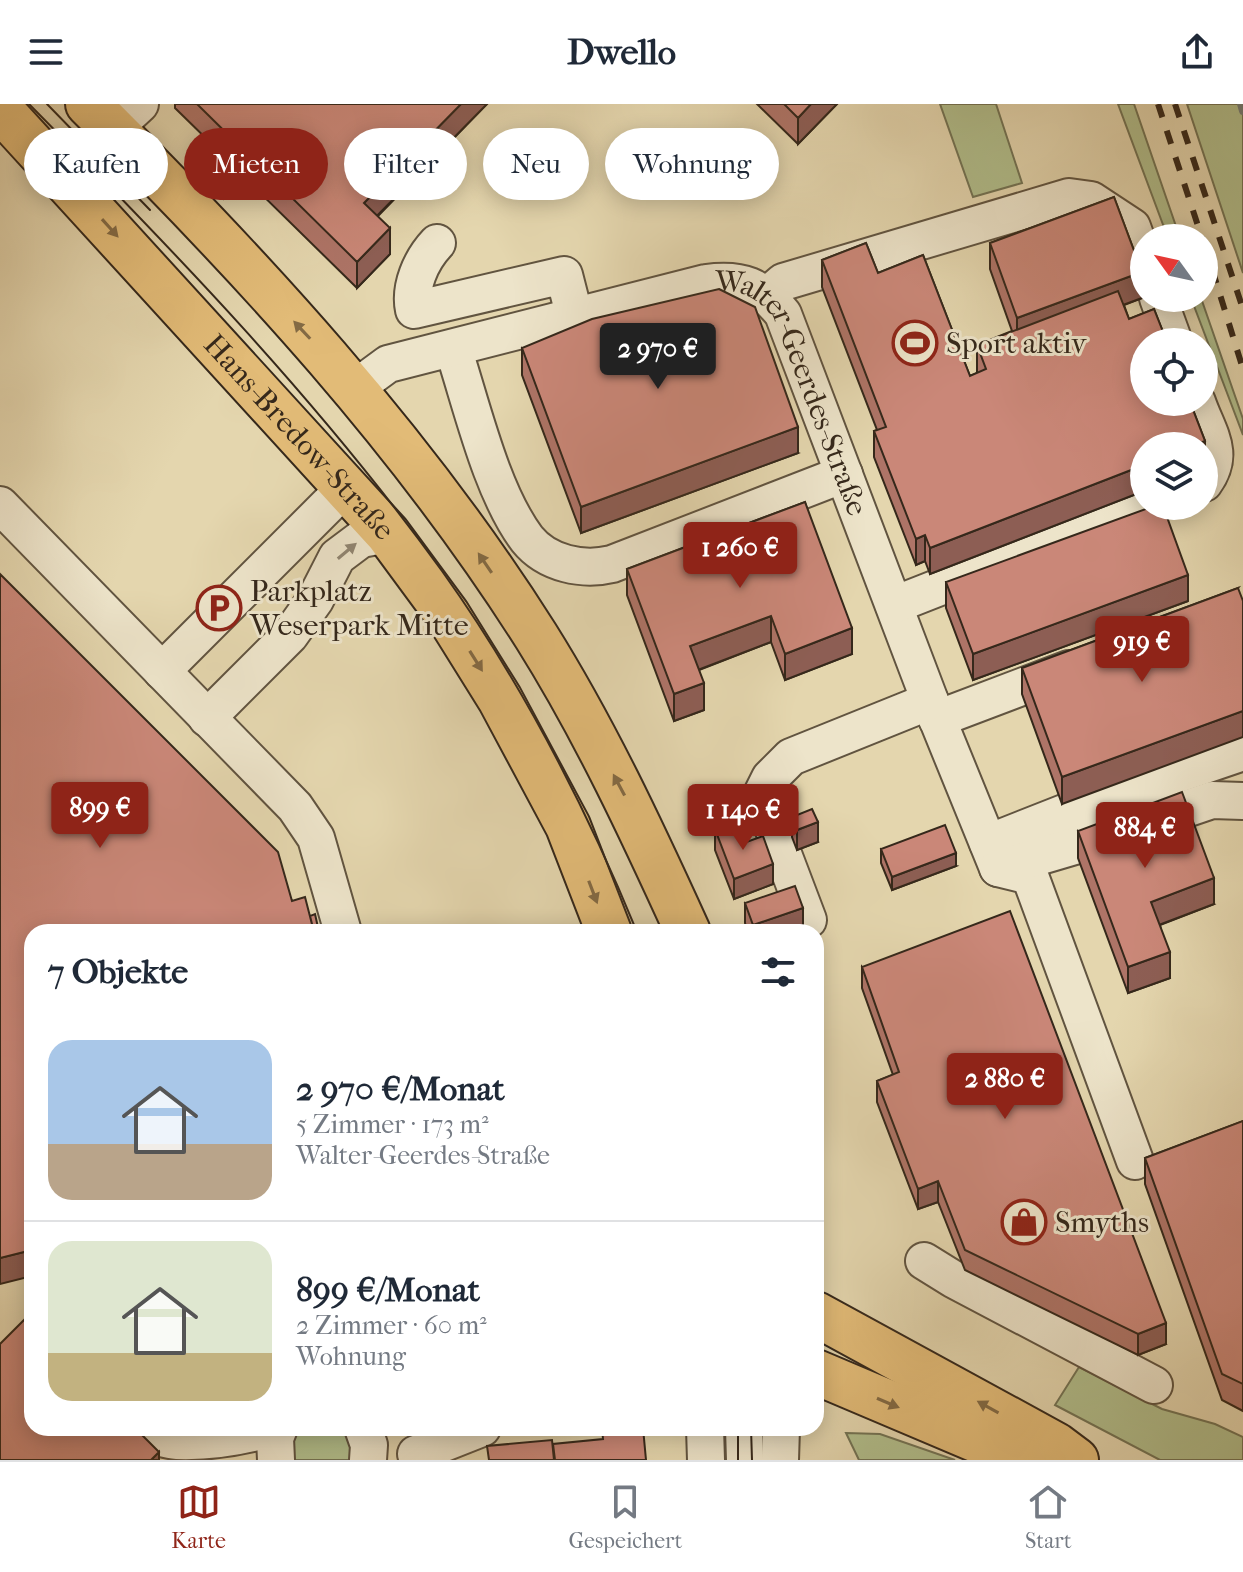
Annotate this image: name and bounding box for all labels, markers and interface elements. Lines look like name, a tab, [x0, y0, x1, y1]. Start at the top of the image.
icon: menu	[24, 30, 68, 74]
icon: share	[1175, 30, 1219, 74]
text: Dwello	[567, 31, 676, 73]
chip: Kaufen	[24, 128, 168, 200]
chip: Mieten	[184, 128, 328, 200]
chip: Filter	[344, 128, 467, 200]
chip: Neu	[483, 128, 589, 200]
chip: Wohnung	[605, 128, 779, 200]
one-way arrow	[101, 218, 119, 237]
north arrow	[1130, 224, 1218, 312]
map controls	[1130, 224, 1218, 520]
street label: Walter-Geerdes-Straße	[713, 264, 875, 521]
sports icon: Sport aktiv	[891, 319, 939, 367]
one-way arrow	[294, 321, 312, 340]
pin: 2 970 €	[584, 323, 732, 391]
place label: Sport aktiv	[946, 326, 1087, 361]
street label: Hans-Bredow-Straße	[196, 327, 402, 547]
button: locate	[1130, 328, 1218, 416]
text: 2 970 €	[618, 333, 698, 364]
button: layers	[1130, 432, 1218, 520]
pin: 1 260 €	[666, 522, 814, 590]
text: 1 260 €	[701, 532, 779, 563]
one-way arrow	[336, 543, 356, 560]
one-way arrow	[478, 552, 493, 573]
place label: Parkplatz Weserpark Mitte	[249, 574, 469, 643]
parking icon: Parkplatz Weserpark Mitte	[195, 584, 243, 632]
pin: 919 €	[1086, 616, 1198, 684]
text: 919 €	[1113, 626, 1171, 657]
one-way arrow	[469, 650, 483, 672]
one-way arrow	[613, 774, 626, 797]
pin: 899 €	[44, 782, 156, 850]
pin: 1 140 €	[669, 784, 817, 852]
text: 899 €	[69, 792, 131, 823]
text: 1 140 €	[706, 794, 780, 825]
pin: 884 €	[1089, 802, 1201, 870]
text: 884 €	[1114, 812, 1176, 843]
one-way arrow	[587, 880, 600, 904]
icon: filters	[756, 950, 800, 994]
text: 7 Objekte	[48, 952, 188, 992]
pin: 2 880 €	[931, 1053, 1079, 1121]
text: 2 880 €	[965, 1063, 1045, 1094]
text: 2 970 €/Monat	[296, 1069, 505, 1109]
icon: home	[112, 1072, 208, 1168]
text: 5 Zimmer · 173 m²	[296, 1109, 489, 1140]
text: Walter-Geerdes-Straße	[296, 1140, 550, 1171]
shop icon: Smyths	[1000, 1198, 1048, 1246]
place label: Smyths	[1055, 1205, 1149, 1240]
text: 899 €/Monat	[296, 1270, 480, 1310]
icon: home	[112, 1273, 208, 1369]
text: 2 Zimmer · 60 m²	[296, 1310, 487, 1341]
text: Wohnung	[296, 1341, 406, 1372]
one-way arrow	[876, 1396, 900, 1409]
one-way arrow	[977, 1401, 999, 1415]
tab: Karte	[171, 1480, 226, 1554]
tab: Gespeichert	[569, 1480, 682, 1554]
tab: Start	[1025, 1480, 1072, 1554]

